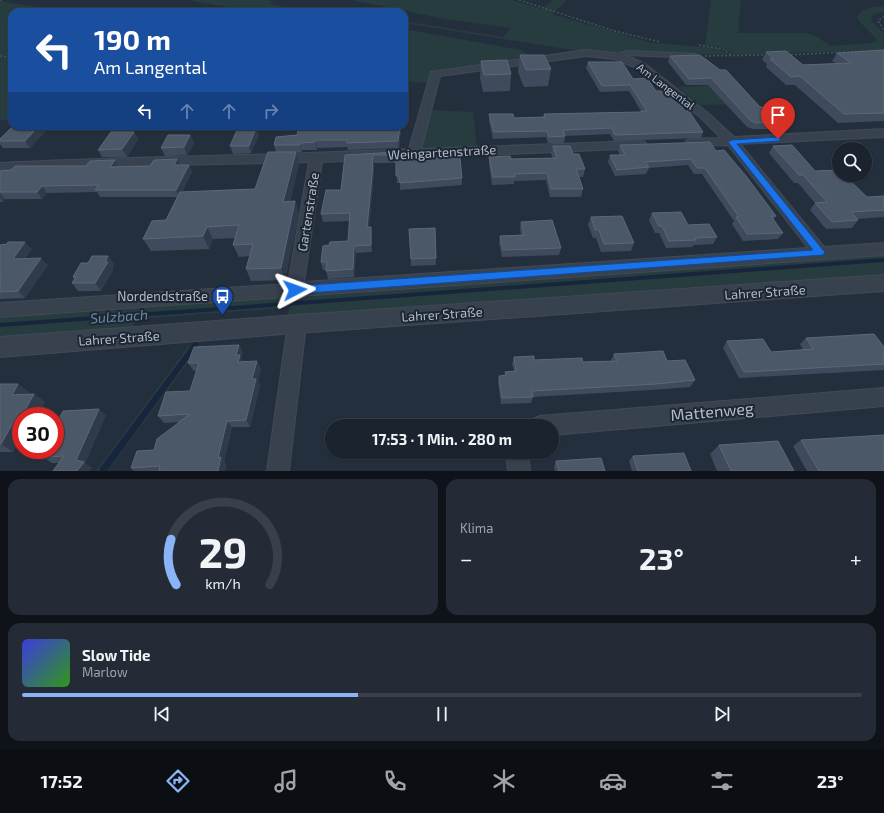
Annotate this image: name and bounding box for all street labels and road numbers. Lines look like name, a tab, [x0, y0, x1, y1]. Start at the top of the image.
street label: Am Langental	[635, 60, 698, 112]
street label: Weingartenstraße	[387, 141, 497, 163]
street label: Gartenstraße	[294, 171, 322, 253]
street label: Lahrer Straße	[724, 281, 806, 303]
street label: Lahrer Straße	[401, 303, 483, 325]
street label: Lahrer Straße	[78, 327, 160, 349]
street label: Mattenweg	[670, 398, 755, 424]

